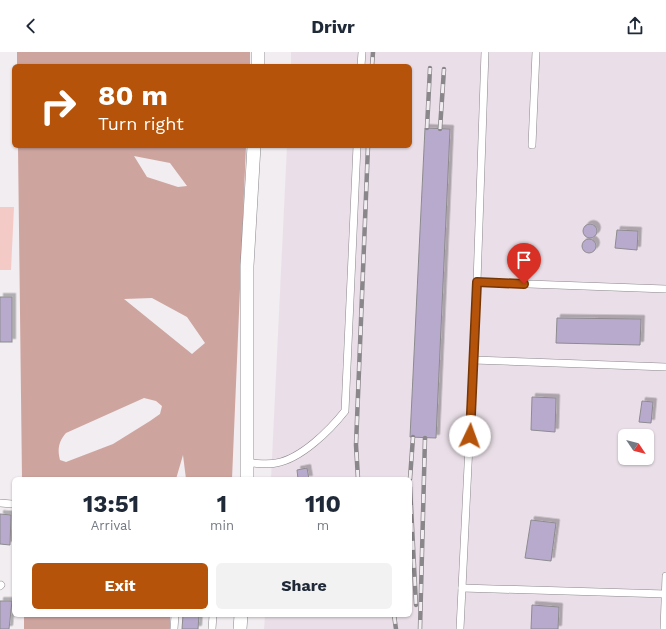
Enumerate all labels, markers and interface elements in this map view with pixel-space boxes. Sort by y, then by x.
icon: back [20,15,42,37]
icon: share [624,15,646,37]
text: Drivr [311,16,355,37]
text: 80 m [98,79,168,112]
icon: right [32,80,84,132]
text: Turn right [98,113,184,134]
pin [507,243,541,284]
icon: arrive [513,249,535,271]
position arrow [449,415,491,457]
north arrow [618,429,654,465]
map controls [618,429,654,465]
text: 13:51 [83,490,139,518]
text: 1 [217,490,227,518]
text: 110 [305,490,341,518]
text: Arrival [91,518,131,533]
text: min [210,518,234,533]
text: m [317,518,329,533]
button: Exit [32,563,208,609]
button: Share [216,563,392,609]

